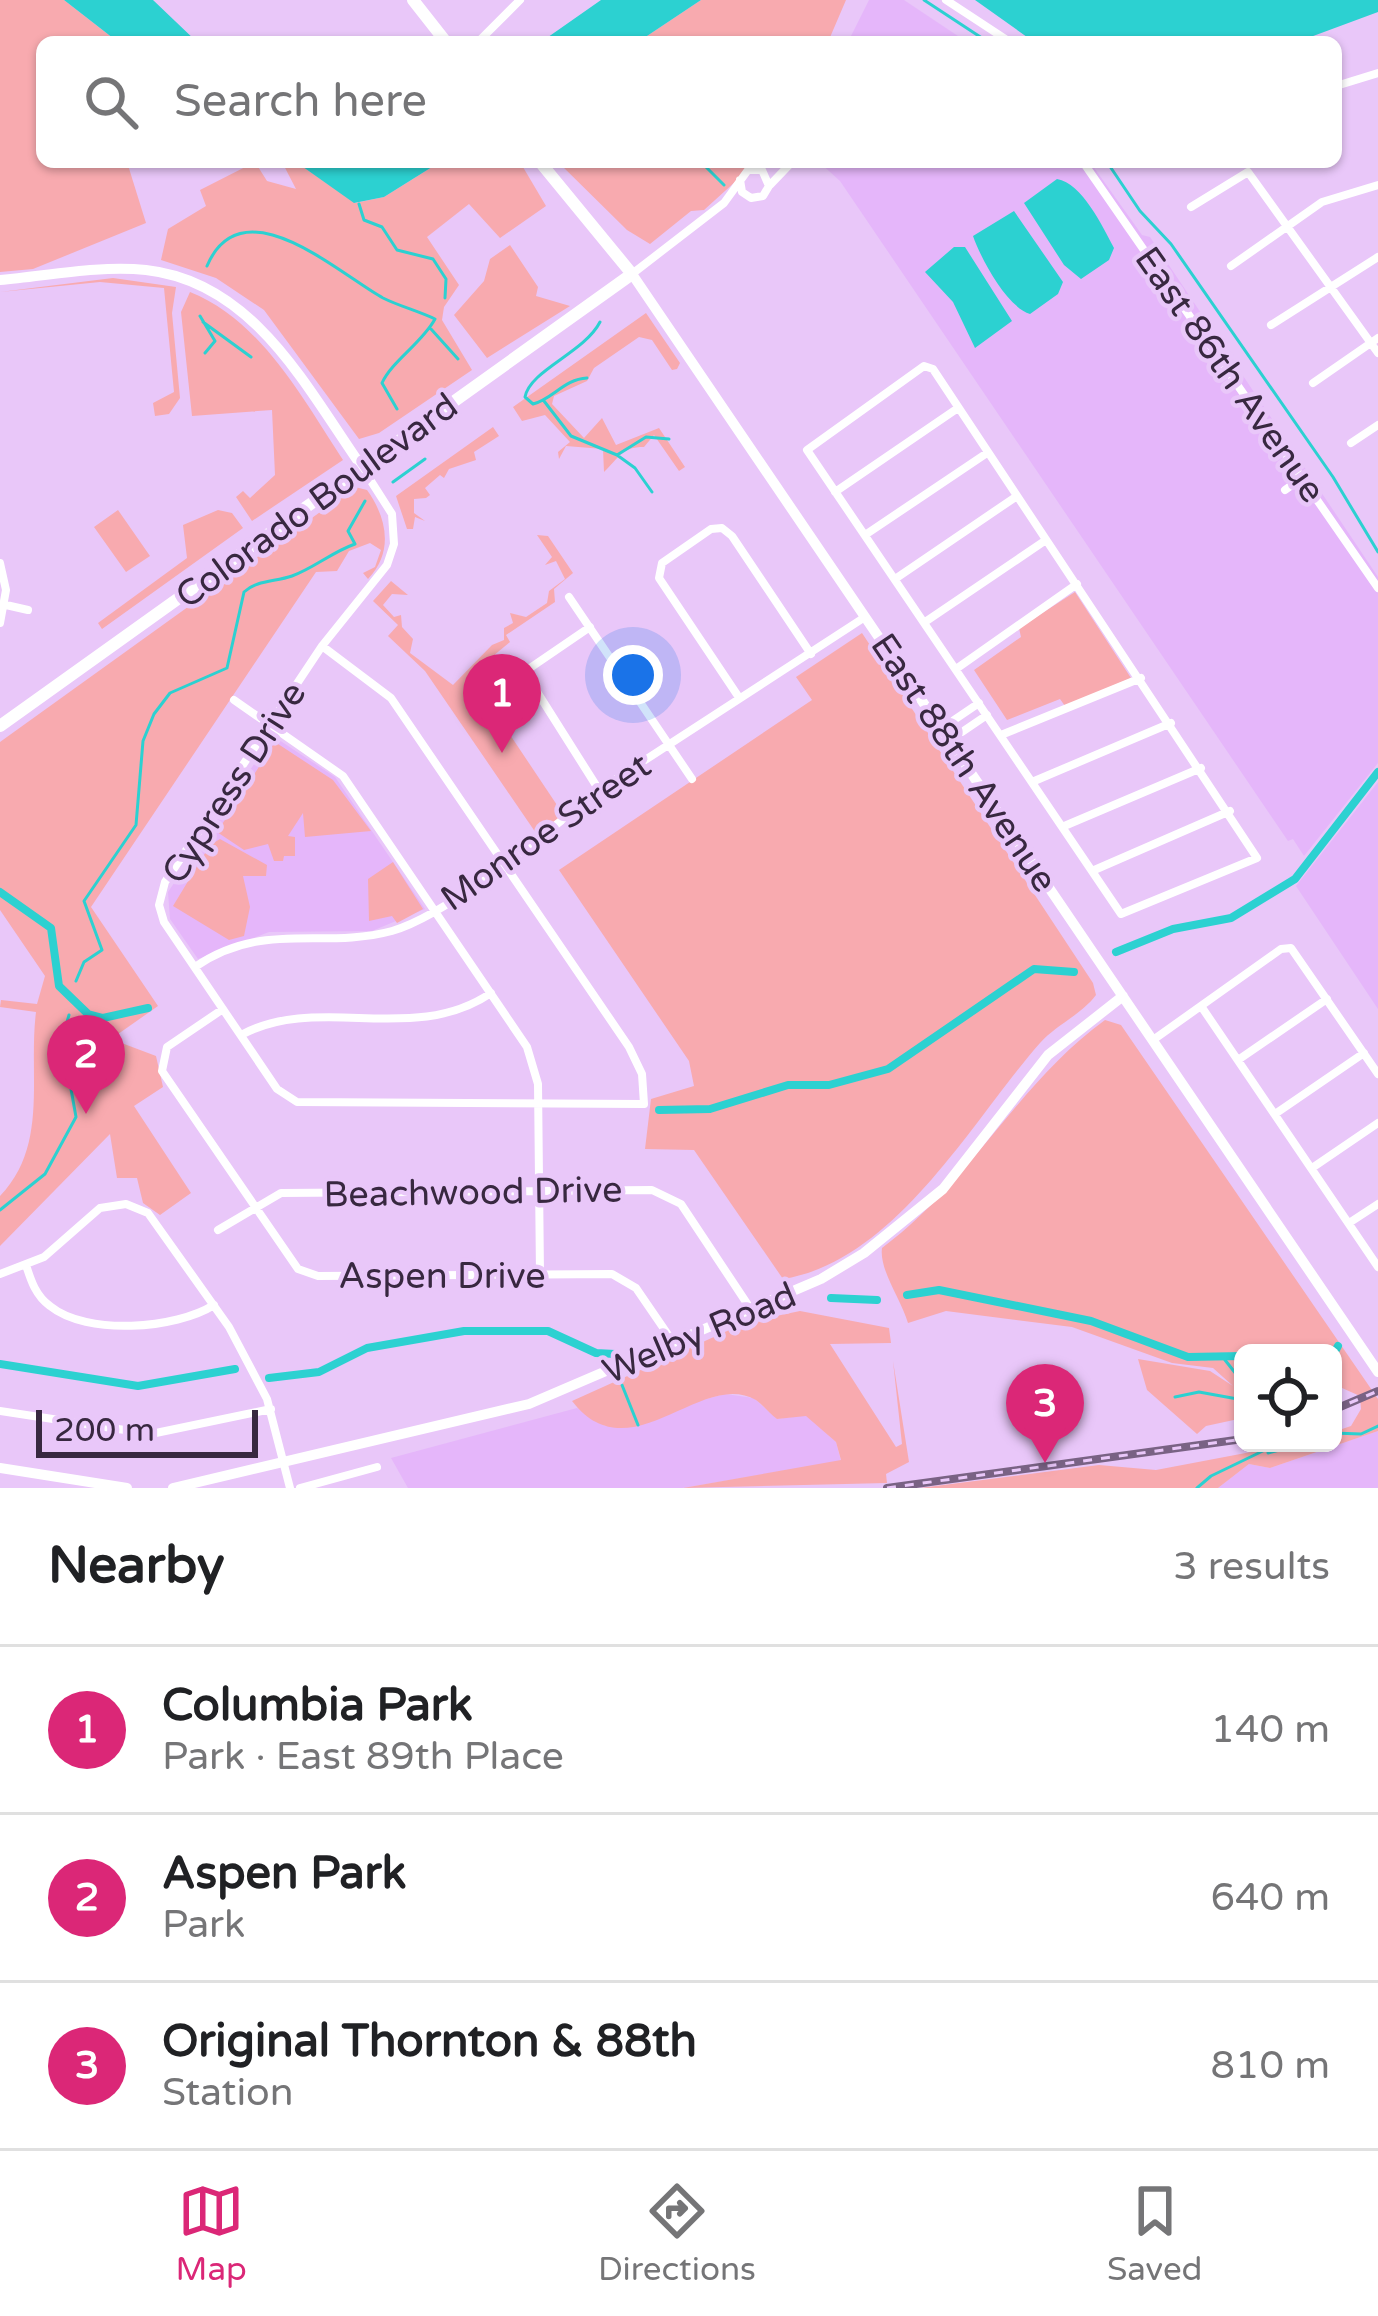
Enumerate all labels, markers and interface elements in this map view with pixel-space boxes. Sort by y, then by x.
search box [36,36,1342,168]
icon: search [78,69,144,135]
text: Search here [174,75,427,129]
street label: East 86th Avenue [1125,239,1334,511]
street label: Colorado Boulevard [168,384,466,618]
street label: East 88th Avenue [861,626,1066,900]
your location [603,645,663,705]
pin: 1 [463,654,541,753]
street label: Cypress Drive [153,674,315,892]
street label: Monroe Street [433,744,659,920]
pin: 2 [47,1015,125,1114]
street label: Beachwood Drive [323,1168,623,1217]
street label: Aspen Drive [338,1255,546,1298]
street label: Welby Road [596,1273,803,1393]
map controls [1234,1344,1342,1452]
button: locate [1234,1344,1342,1452]
pin: 3 [1006,1364,1084,1463]
scale bar [36,1404,258,1457]
text: 200 m [54,1411,155,1450]
text: Nearby [48,1535,225,1597]
text: 3 results [1173,1543,1330,1590]
text: Columbia Park [162,1679,473,1733]
text: 1 [75,1706,99,1753]
text: 140 m [1211,1706,1330,1753]
text: Park · East 89th Place [162,1733,564,1780]
text: Aspen Park [162,1847,406,1901]
text: 2 [75,1874,99,1921]
text: 640 m [1211,1874,1330,1921]
text: Park [162,1901,245,1948]
text: Original Thornton & 88th [162,2015,697,2069]
text: 3 [75,2042,99,2089]
text: 810 m [1211,2042,1330,2089]
text: Station [162,2069,294,2116]
tab: Map [176,2178,247,2289]
tab: Directions [598,2178,756,2289]
tab: Saved [1107,2178,1202,2289]

